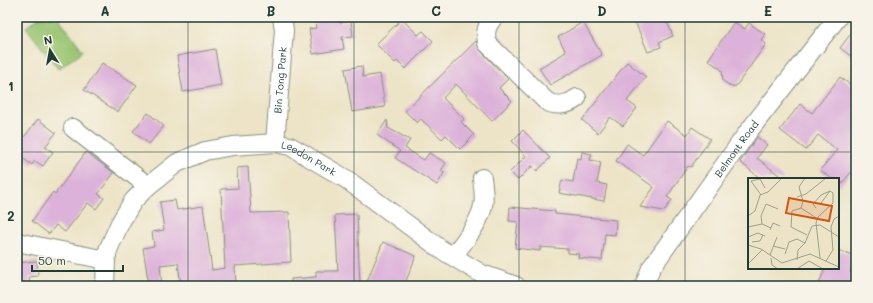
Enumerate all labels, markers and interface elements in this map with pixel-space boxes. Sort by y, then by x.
text: A [100,2,110,19]
text: B [267,2,276,19]
text: C [431,2,441,19]
text: D [597,2,607,19]
text: E [764,2,772,19]
north arrow [30,30,70,70]
text: N [42,32,54,48]
street label: Bin Tong Park [270,46,290,114]
text: 1 [8,77,14,94]
street label: Belmont Road [711,117,762,180]
street label: Leedon Park [280,137,339,179]
inset map [748,178,839,269]
text: 2 [7,207,15,224]
scale bar [32,247,123,273]
text: 50 m [38,252,66,268]

